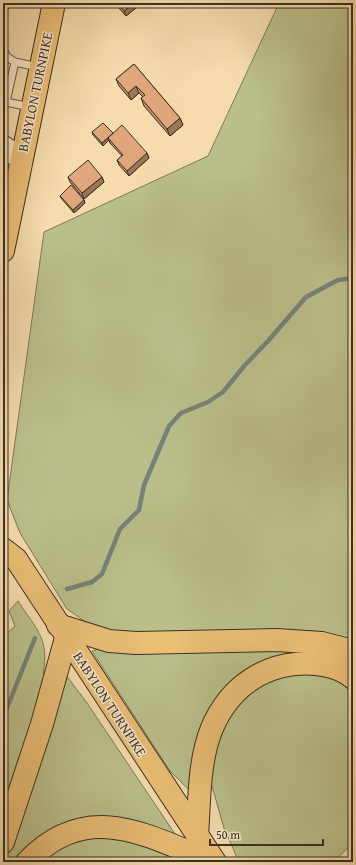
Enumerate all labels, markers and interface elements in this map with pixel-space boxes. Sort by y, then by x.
street label: BABYLON TURNPIKE [13,30,57,154]
street label: BABYLON TURNPIKE [68,647,152,761]
scale bar [210,821,323,847]
text: 50 m [216,826,240,843]

